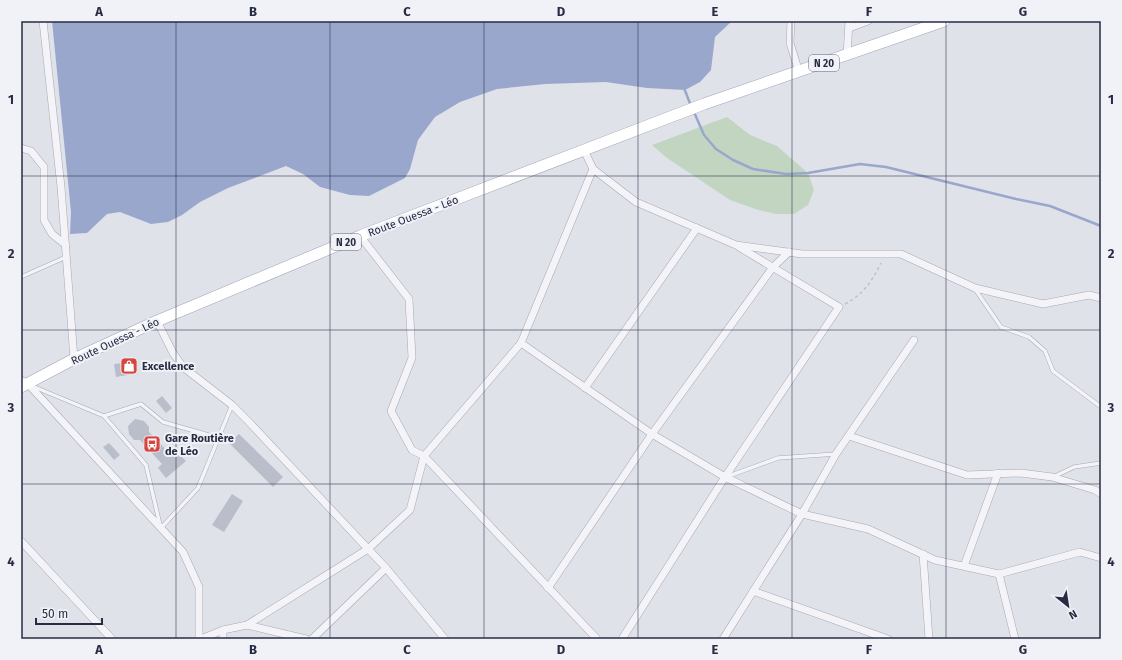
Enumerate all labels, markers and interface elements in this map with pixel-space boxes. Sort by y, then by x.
text: A [94,4,103,19]
text: B [249,4,257,19]
text: C [403,4,411,19]
text: D [557,4,566,19]
text: E [712,4,719,19]
text: F [866,4,873,19]
text: G [1019,4,1027,19]
road number: N 20 [809,55,839,71]
text: 1 [8,92,14,107]
text: 1 [1108,92,1114,107]
street label: Route Ouessa - Léo [366,193,460,240]
road number: N 20 [331,234,361,250]
text: 2 [8,246,15,261]
text: 2 [1108,246,1115,261]
street label: Route Ouessa - Léo [69,315,161,368]
shop icon: Excellence [119,356,139,376]
place label: Excellence [142,360,194,373]
text: 3 [7,400,15,415]
text: 3 [1107,400,1115,415]
place label: Gare Routière de Léo [165,432,234,458]
bus stop icon: Gare Routière de Léo [142,434,162,454]
text: 4 [7,554,15,569]
text: 4 [1107,554,1115,569]
north arrow [1048,586,1088,626]
scale bar [36,600,102,626]
text: 50 m [42,607,68,621]
text: N [1066,607,1079,622]
text: A [94,642,103,657]
text: B [249,642,257,657]
text: C [403,642,411,657]
text: D [557,642,566,657]
text: E [712,642,719,657]
text: F [866,642,873,657]
text: G [1019,642,1027,657]

